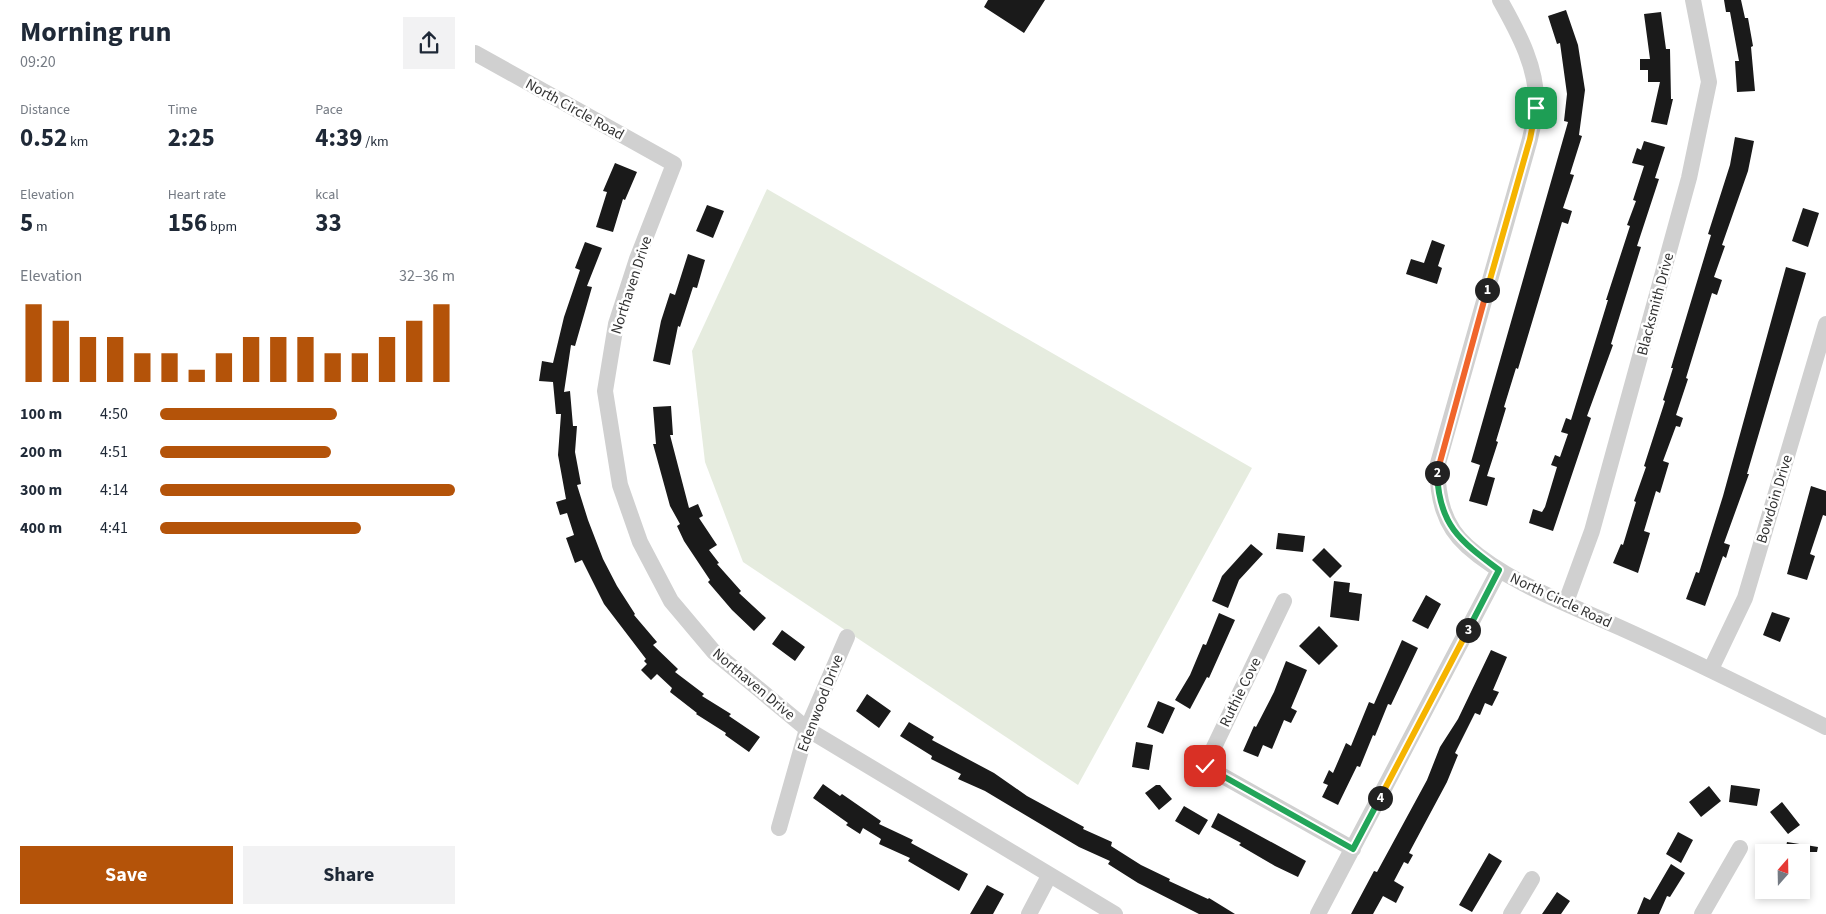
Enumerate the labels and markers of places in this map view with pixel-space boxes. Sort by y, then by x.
pin [1515,87,1557,129]
pin: 1 [1475,278,1499,302]
pin: 2 [1425,460,1449,486]
pin: 3 [1455,618,1481,642]
pin [1184,745,1226,787]
pin: 4 [1367,786,1393,810]

